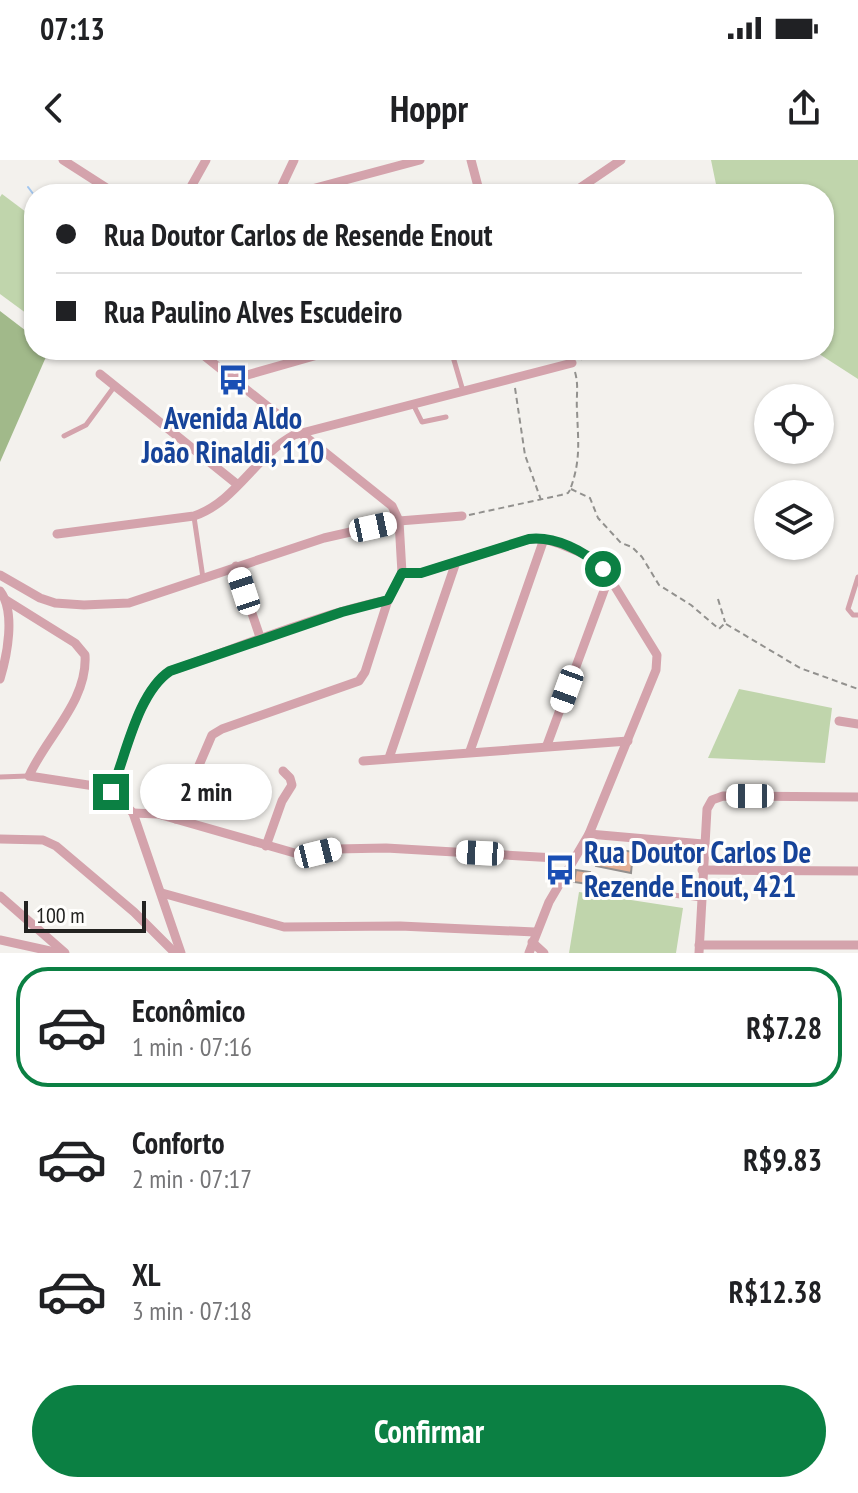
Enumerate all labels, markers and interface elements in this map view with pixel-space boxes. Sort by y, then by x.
text: 07:13 [40,9,105,48]
text: Hoppr [390,85,468,132]
icon: back [32,86,76,130]
icon: share [782,86,826,130]
text: Rua Doutor Carlos de Resende Enout [104,215,492,254]
text: Rua Paulino Alves Escudeiro [104,292,402,331]
bus stop icon: Avenida Aldo João Rinaldi, 110 [216,363,250,397]
map controls [754,384,834,560]
button: locate [754,384,834,464]
place label: Avenida Aldo João Rinaldi, 110 [141,398,324,471]
button: layers [754,480,834,560]
car [347,510,399,544]
route start [585,551,621,587]
car [225,564,263,618]
car [548,662,586,716]
callout: 2 min [139,764,271,820]
route end [93,774,129,810]
text: 2 min [180,775,232,808]
car [726,784,774,808]
place label: Rua Doutor Carlos De Rezende Enout, 421 [584,832,811,905]
car [292,836,344,870]
car [455,840,505,866]
bus stop icon: Rua Doutor Carlos De Rezende Enout, 421 [543,853,577,887]
scale bar [24,897,146,933]
text: 100 m [36,901,85,929]
icon: car [36,991,108,1063]
text: Econômico [132,991,245,1030]
text: R$7.28 [746,1008,822,1047]
text: 1 min · 07:16 [132,1030,252,1063]
icon: car [36,1123,108,1195]
text: Conforto [132,1123,225,1162]
text: R$9.83 [743,1140,822,1179]
text: 2 min · 07:17 [132,1162,252,1195]
icon: car [36,1255,108,1327]
text: XL [132,1255,161,1294]
text: R$12.38 [729,1272,822,1311]
text: 3 min · 07:18 [132,1294,252,1327]
button: Confirmar [32,1385,826,1477]

